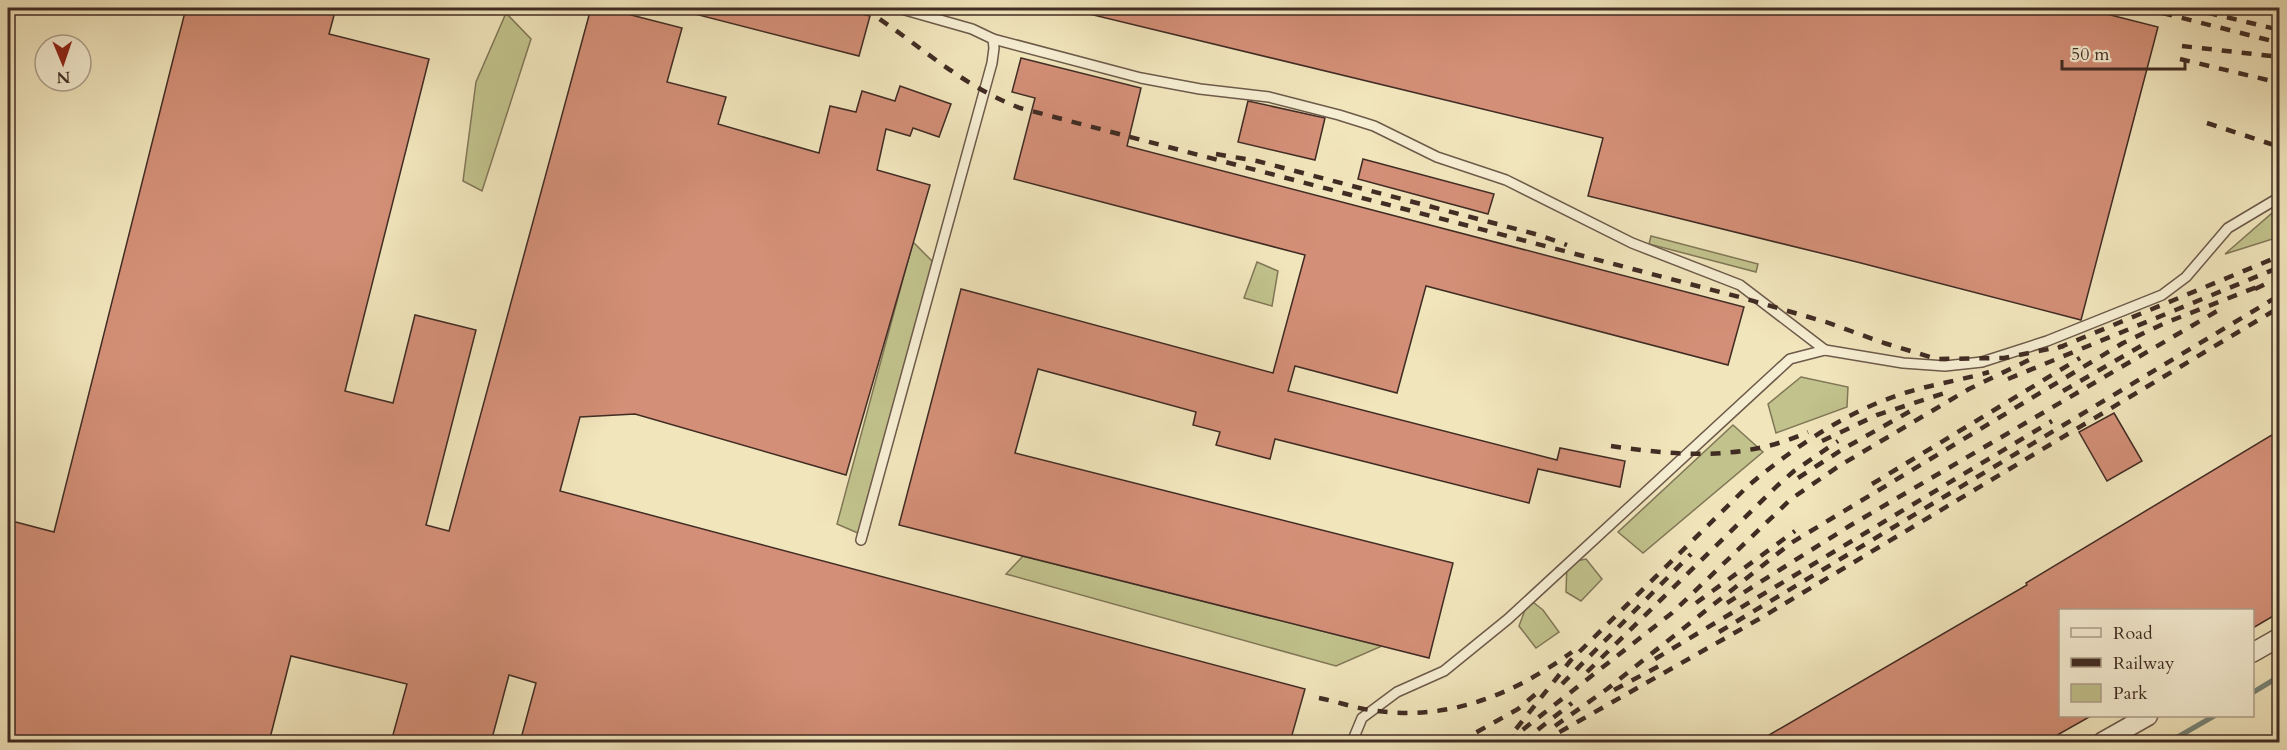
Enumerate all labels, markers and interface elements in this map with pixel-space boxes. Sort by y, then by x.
north arrow [33,33,93,93]
scale bar [2062,33,2185,71]
text: 50 m [2071,42,2110,67]
text: N [56,66,71,88]
legend [2059,609,2254,717]
text: Road [2113,621,2153,646]
text: Railway [2113,651,2175,676]
text: Park [2113,681,2148,706]

